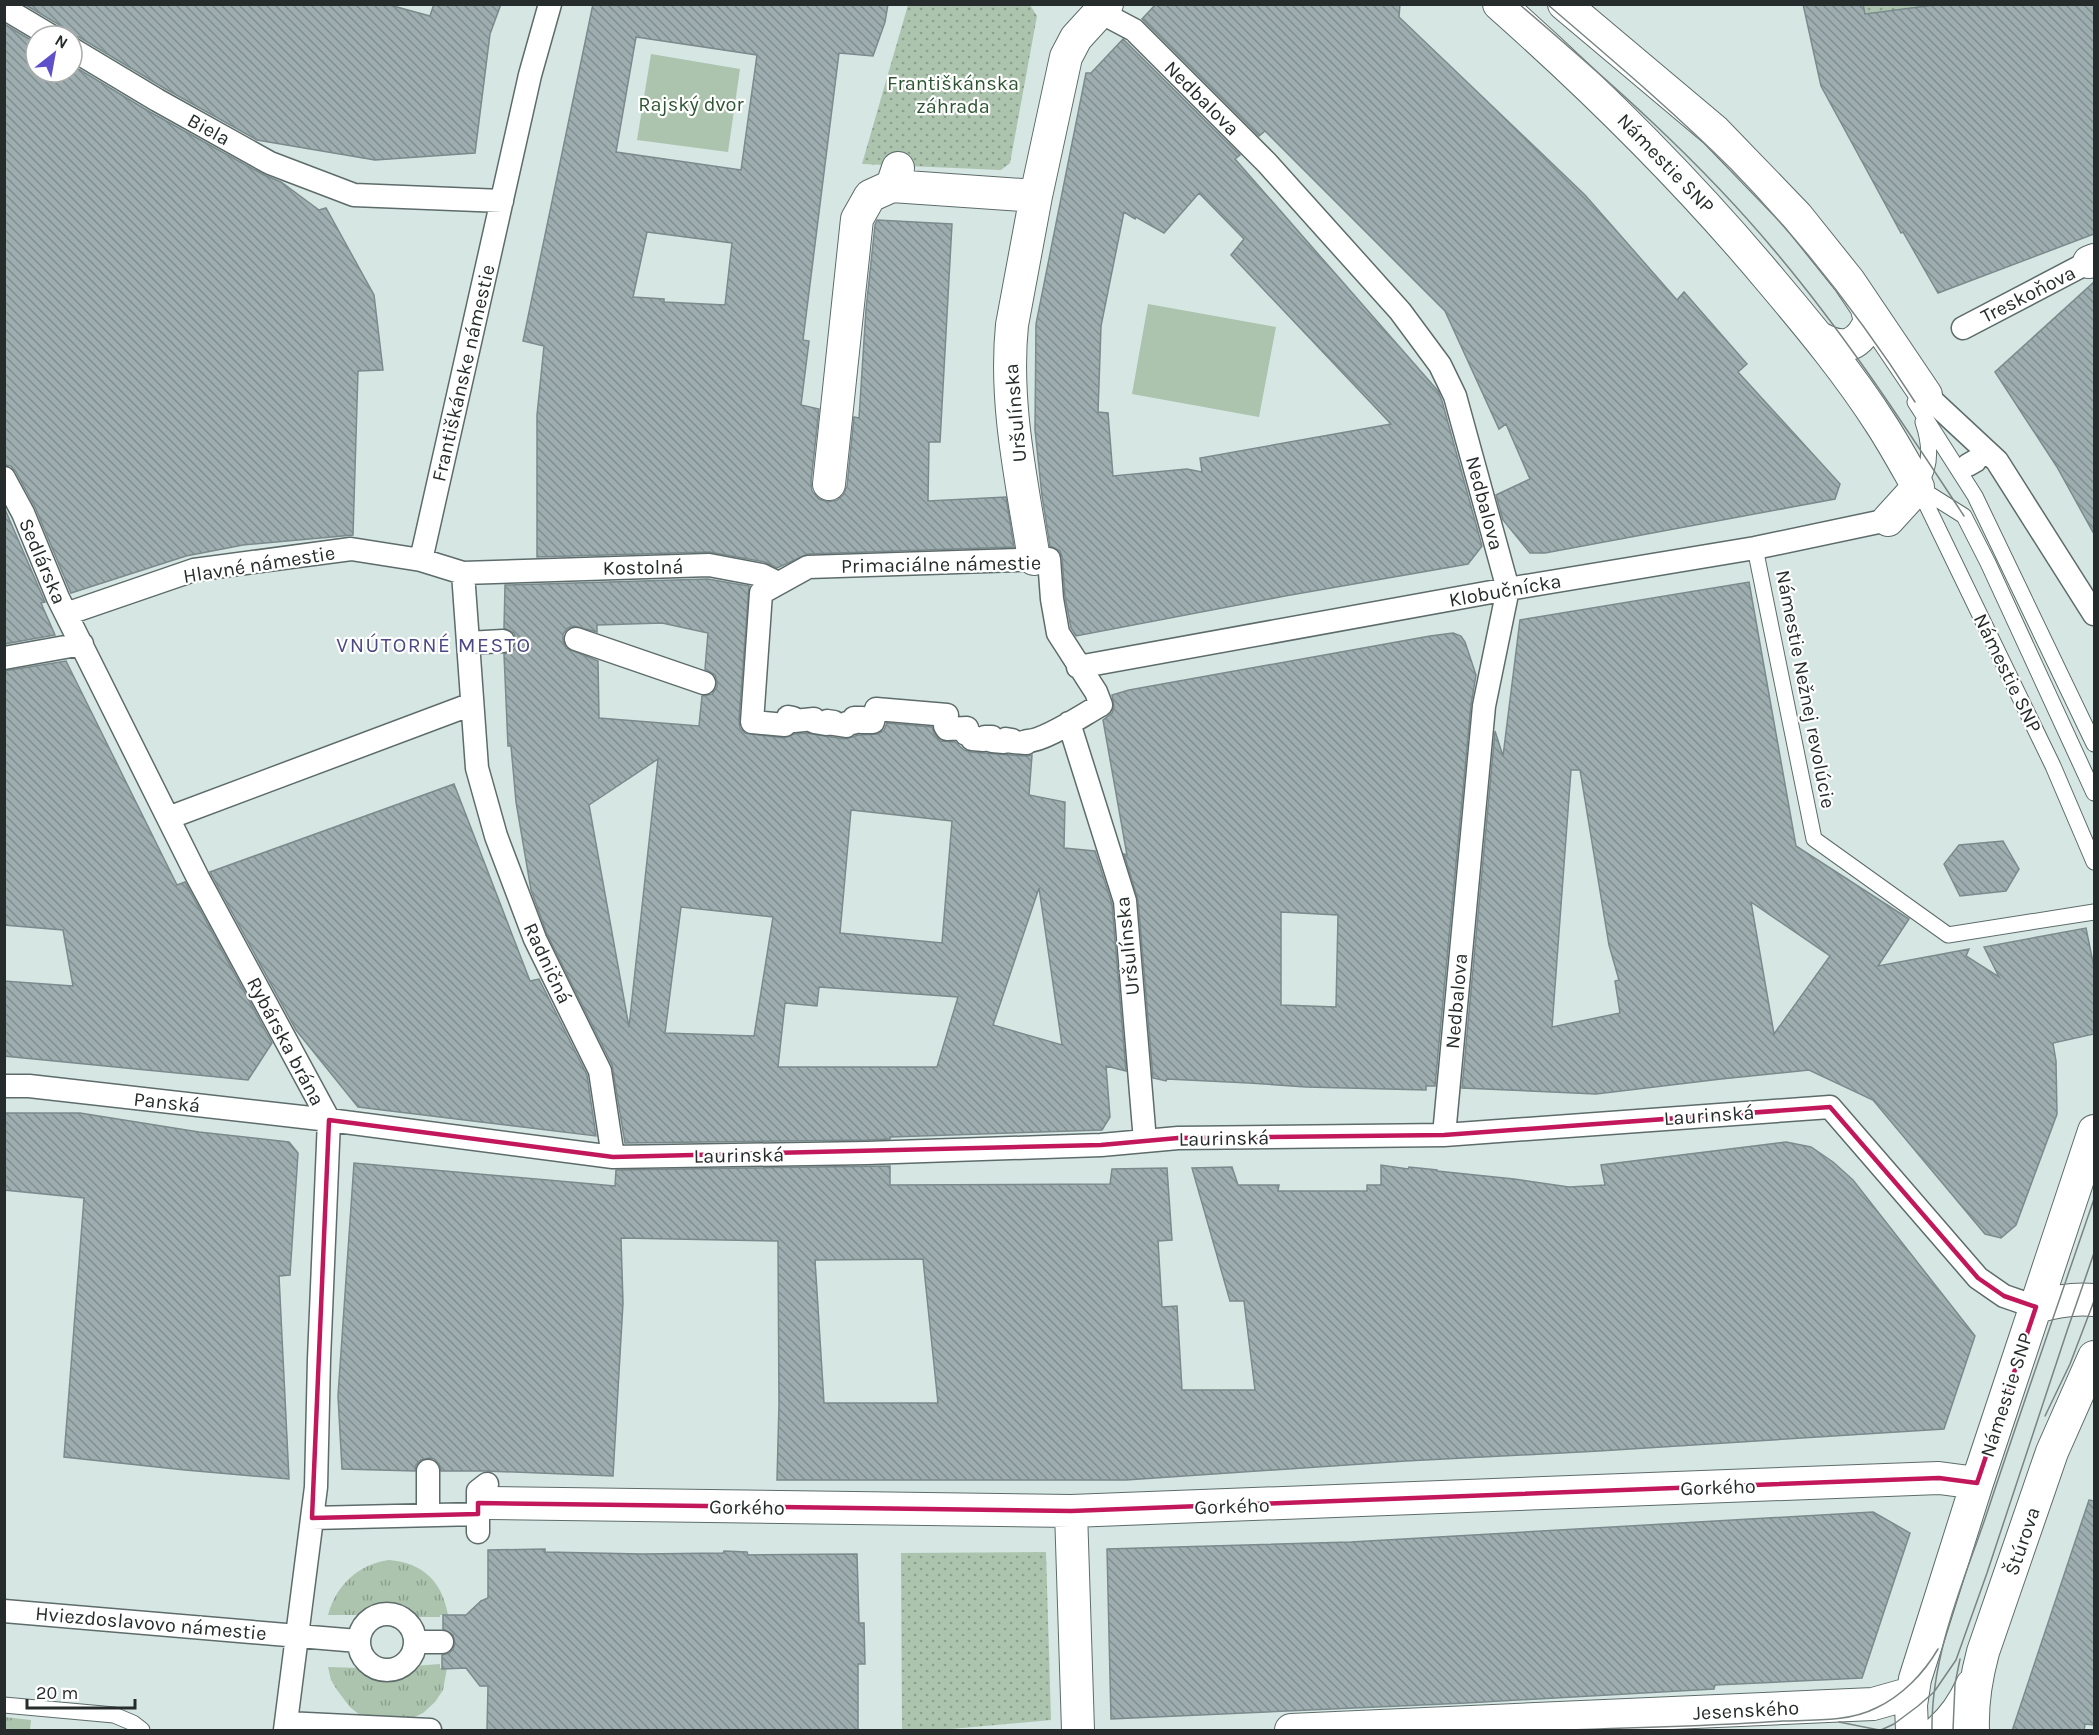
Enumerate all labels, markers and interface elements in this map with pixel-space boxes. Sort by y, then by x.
north arrow [24,24,84,84]
text: N [52,30,71,53]
street label: Nedbalova [1159,56,1244,141]
park label: Františkánska záhrada [887,72,1019,118]
park label: Rajský dvor [638,93,744,116]
street label: Biela [183,108,234,150]
street label: Námestie SNP [1612,109,1719,218]
street label: Treskoňova [1977,261,2079,328]
street label: Františkánske námestie [427,262,500,484]
street label: Uršulínska [1000,362,1031,463]
street label: Nedbalova [1461,454,1508,553]
street label: Sedlárska [14,515,71,607]
street label: Hlavné námestie [181,541,337,588]
street label: Primaciálne námestie [841,551,1041,578]
street label: Kostolná [602,555,684,580]
street label: Námestie Nežnej revolúcie [1771,568,1840,810]
street label: Klobučnícka [1447,569,1563,612]
street label: Námestie SNP [1969,610,2046,736]
district label: VNÚTORNÉ MESTO [336,633,532,657]
street label: Uršulínska [1111,895,1144,997]
street label: Radničná [519,919,576,1007]
street label: Nedbalova [1441,952,1472,1050]
street label: Rybárska brána [242,973,329,1109]
street label: Panská [132,1088,201,1117]
street label: Laurinská [1663,1101,1755,1130]
street label: Laurinská [1179,1126,1269,1151]
street label: Laurinská [694,1143,784,1168]
street label: Námestie SNP [1976,1330,2037,1460]
street label: Gorkého [1680,1475,1756,1500]
street label: Gorkého [1194,1494,1270,1519]
street label: Gorkého [709,1495,785,1520]
street label: Štúrova [1999,1504,2045,1578]
street label: Hviezdoslavovo námestie [34,1602,268,1645]
scale bar [27,1672,135,1710]
text: 20 m [36,1682,78,1704]
street label: Jesenského [1692,1696,1800,1725]

